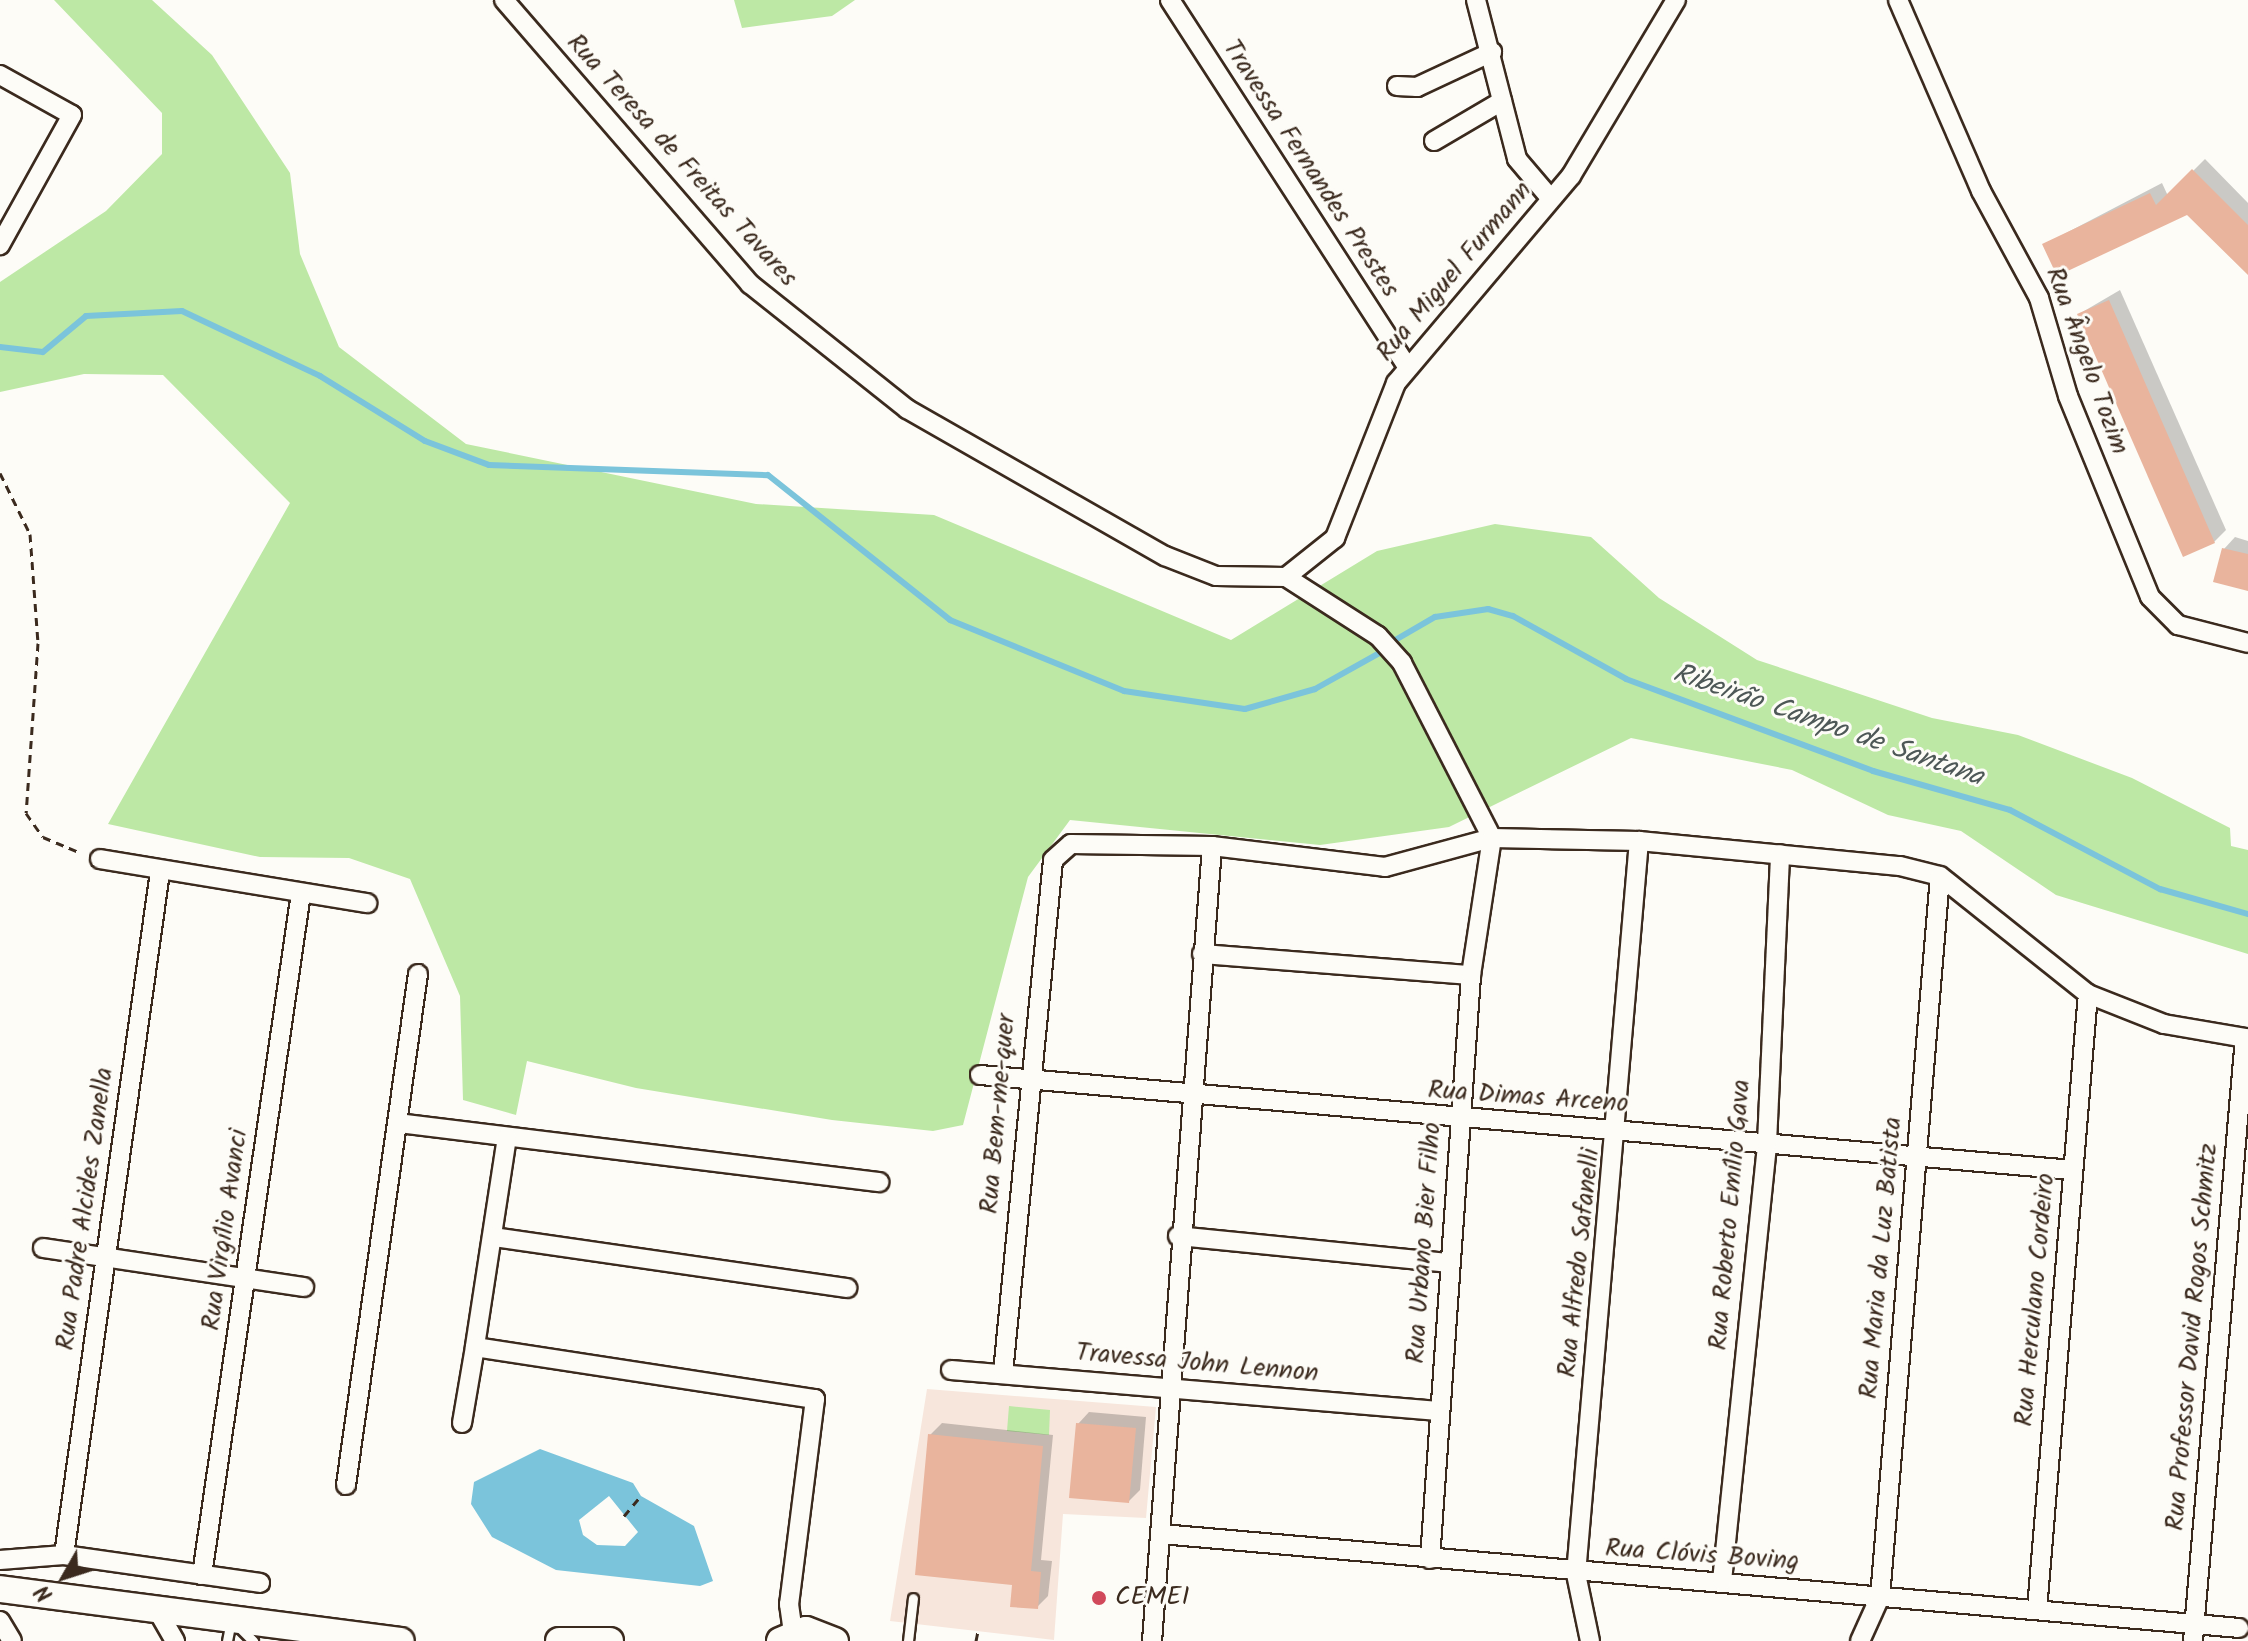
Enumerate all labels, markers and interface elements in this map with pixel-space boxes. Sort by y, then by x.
street label: Rua Teresa de Freitas Tavares [559,28,803,294]
street label: Travessa Fernandes Prestes [1215,35,1405,303]
street label: Rua Miguel Furmann [1371,176,1539,368]
street label: Rua Ângelo Tozim [2038,263,2134,459]
water label: Ribeirão Campo de Santana [1669,657,1987,795]
street label: Rua Bem-me-quer [975,1013,1023,1215]
street label: Rua Padre Alcides Zanella [51,1066,121,1352]
street label: Rua Dimas Arceno [1427,1075,1629,1121]
street label: Rua Roberto Emílio Gava [1704,1078,1758,1352]
street label: Rua Maria da Luz Batista [1854,1116,1910,1400]
street label: Rua Urbano Bier Filho [1401,1121,1449,1365]
street label: Rua Virgílio Avanci [196,1127,256,1333]
street label: Rua Professor David Rogos Schmitz [2161,1142,2225,1532]
street label: Rua Alfredo Safanelli [1552,1147,1608,1379]
street label: Rua Herculano Cordeiro [2009,1172,2063,1428]
street label: Travessa John Lennon [1074,1338,1320,1390]
street label: Rua Clóvis Boving [1604,1534,1800,1578]
north arrow [24,1537,104,1617]
text: N [27,1576,63,1609]
place label: CEMEI [1115,1582,1190,1614]
marker: CEMEI [1090,1589,1108,1607]

